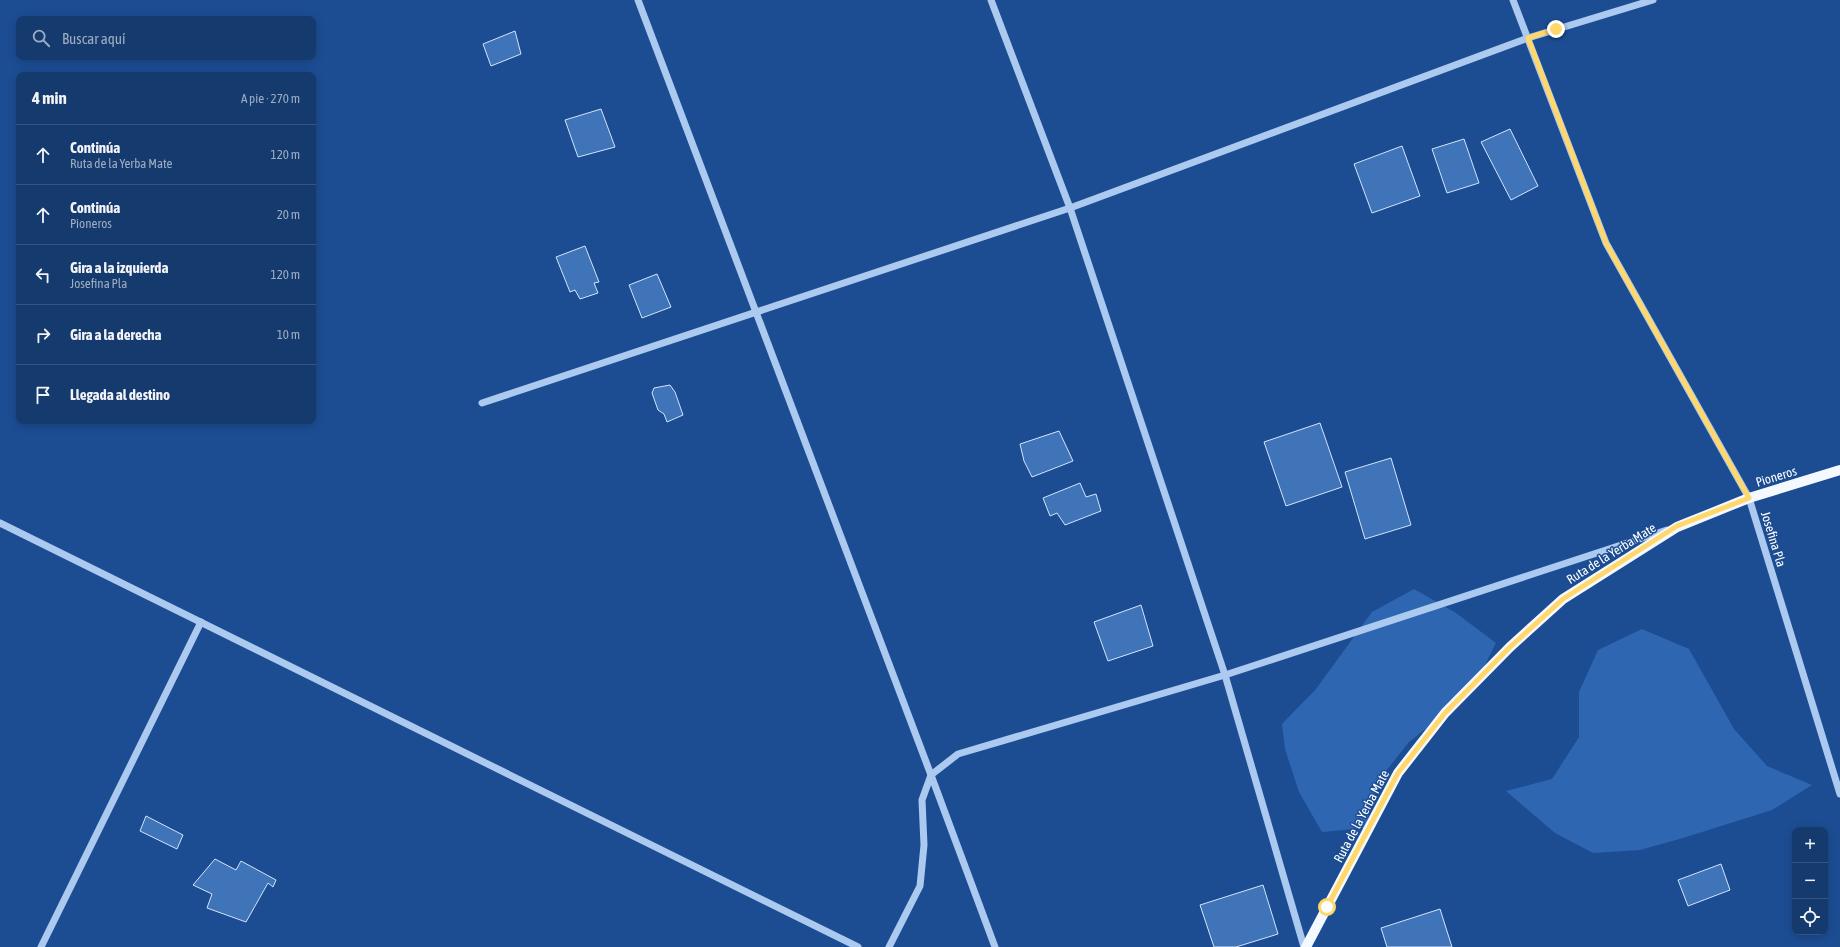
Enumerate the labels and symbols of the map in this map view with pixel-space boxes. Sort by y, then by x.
route end [1547,20,1565,38]
street label: Pioneros [1754,463,1799,490]
street label: Josefina Pla [1758,510,1789,569]
street label: Ruta de la Yerba Mate [1564,520,1659,587]
street label: Ruta de la Yerba Mate [1331,767,1392,865]
route start [1318,898,1336,916]

